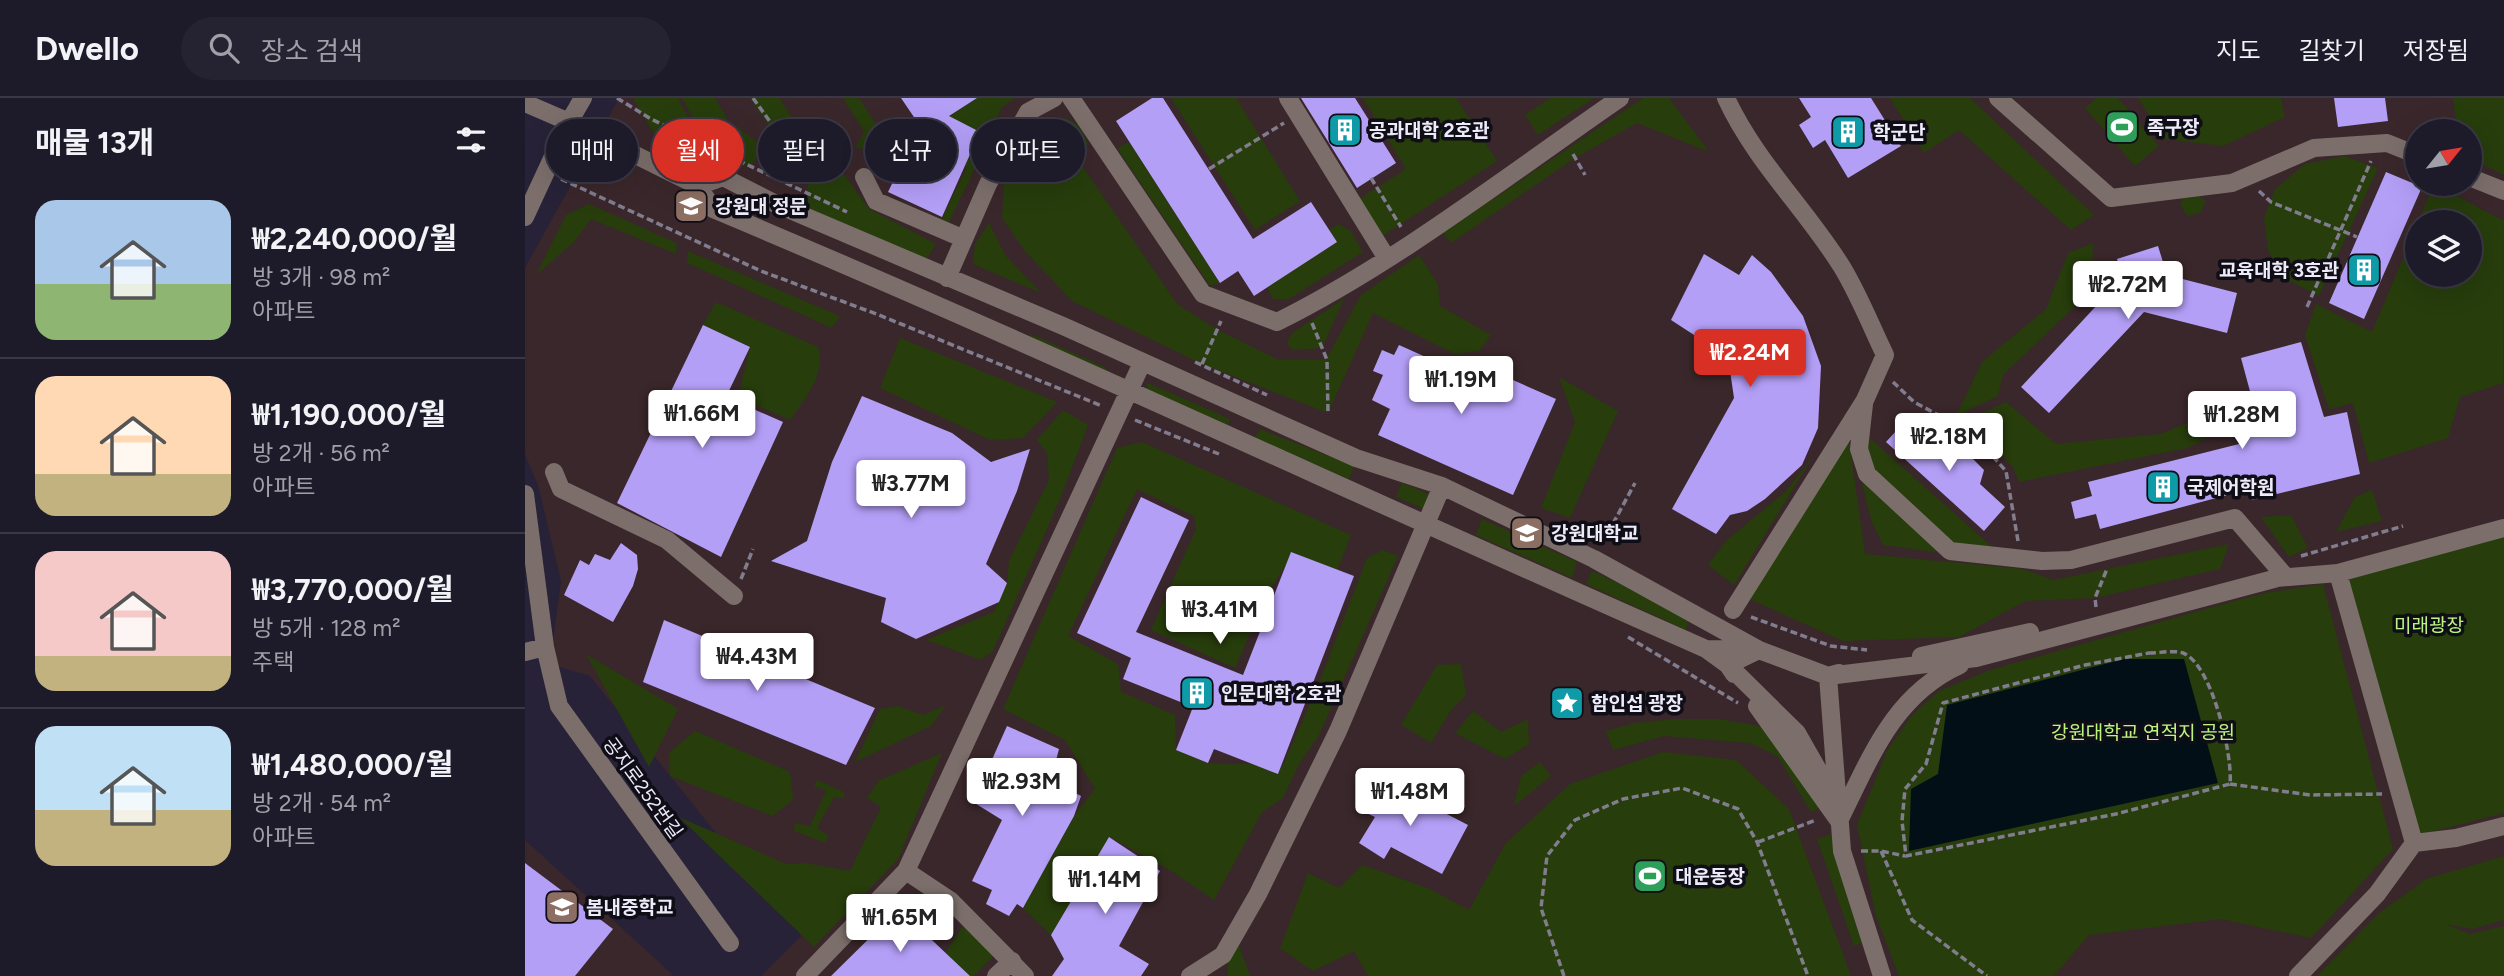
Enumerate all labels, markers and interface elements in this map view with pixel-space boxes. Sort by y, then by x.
search box [181,17,671,80]
text: Dwello [35,29,139,68]
icon: search [205,29,243,67]
text: 장소 검색 [261,35,363,67]
text: 지도 [2216,36,2261,65]
text: 길찾기 [2299,36,2365,65]
text: 저장됨 [2403,36,2469,65]
sports icon: 족구장 [2103,108,2141,146]
building icon: 공과대학 2호관 [1326,111,1364,149]
building icon: 학군단 [1829,113,1867,151]
place label: 족구장 [2147,116,2199,139]
chip: 매매 [546,119,638,182]
chip: 월세 [652,119,744,182]
chip: 필터 [758,119,851,182]
chip: 신규 [865,119,957,182]
chip: 아파트 [971,119,1085,182]
place label: 공과대학 2호관 [1369,119,1490,142]
north arrow [2405,119,2481,196]
map controls [2405,119,2482,287]
icon: filters [452,121,490,159]
place label: 학군단 [1873,121,1926,144]
text: 매물 13개 [35,124,154,161]
school or university icon: 강원대 정문 [672,187,710,225]
place label: 강원대 정문 [715,195,807,218]
button: layers [2405,210,2482,287]
text: ₩2,240,000/월 [252,220,457,257]
icon: home [91,228,175,312]
building icon: 교육대학 3호관 [2345,251,2383,289]
place label: 교육대학 3호관 [2219,259,2340,282]
pin: ₩2.72M [2071,262,2185,321]
text: 방 3개 · 98 m² [252,263,390,291]
text: ₩2.72M [2089,270,2167,298]
text: 아파트 [252,297,315,325]
pin: ₩2.24M [1693,330,1807,389]
text: ₩2.24M [1710,338,1790,366]
pin: ₩1.19M [1404,356,1518,416]
text: ₩1.19M [1425,365,1497,393]
pin: ₩1.66M [645,390,759,450]
pin: ₩1.28M [2185,392,2299,451]
text: ₩1,190,000/월 [252,396,446,433]
text: ₩1.66M [664,399,740,427]
text: ₩1.28M [2204,400,2280,428]
icon: home [91,404,175,488]
pin: ₩2.18M [1892,414,2006,473]
text: ₩2.18M [1911,422,1987,450]
text: 방 2개 · 56 m² [252,439,390,467]
pin: ₩3.77M [854,460,968,520]
building icon: 국제어학원 [2144,468,2182,506]
text: ₩3.77M [872,469,950,497]
text: 아파트 [252,473,315,501]
place label: 국제어학원 [2187,476,2274,499]
school or university icon: 강원대학교 [1508,514,1546,552]
place label: 강원대학교 [1551,522,1638,545]
text: ₩3,770,000/월 [252,571,453,608]
icon: home [91,579,175,663]
pin: ₩3.41M [1163,587,1277,646]
text: ₩3.41M [1182,595,1258,623]
text: 방 5개 · 128 m² [252,614,400,642]
park label: 미래광장 [2394,614,2464,637]
pin: ₩4.43M [700,634,814,693]
text: ₩4.43M [717,642,797,670]
text: 주택 [252,648,294,676]
building icon: 인문대학 2호관 [1178,674,1216,712]
place label: 인문대학 2호관 [1221,682,1342,705]
place icon: 함인섭 광장 [1548,684,1586,722]
place label: 함인섭 광장 [1591,692,1683,715]
park label: 강원대학교 연적지 공원 [2051,721,2235,744]
street label: 공지로252번길 [599,733,687,843]
text: ₩1,480,000/월 [252,746,453,783]
icon: home [91,754,175,838]
pin: ₩2.93M [965,758,1079,818]
text: ₩2.93M [983,767,1061,795]
pin: ₩1.48M [1353,768,1467,828]
text: ₩1.48M [1371,777,1449,805]
text: 방 2개 · 54 m² [252,789,391,817]
text: 아파트 [252,823,315,851]
pin: ₩1.14M [1048,856,1162,916]
sports icon: 대운동장 [1631,857,1669,895]
text: ₩1.14M [1069,865,1141,893]
place label: 대운동장 [1675,865,1745,888]
school or university icon: 봄내중학교 [543,888,581,926]
pin: ₩1.65M [843,894,957,954]
place label: 봄내중학교 [586,896,673,919]
text: ₩1.65M [862,903,938,931]

